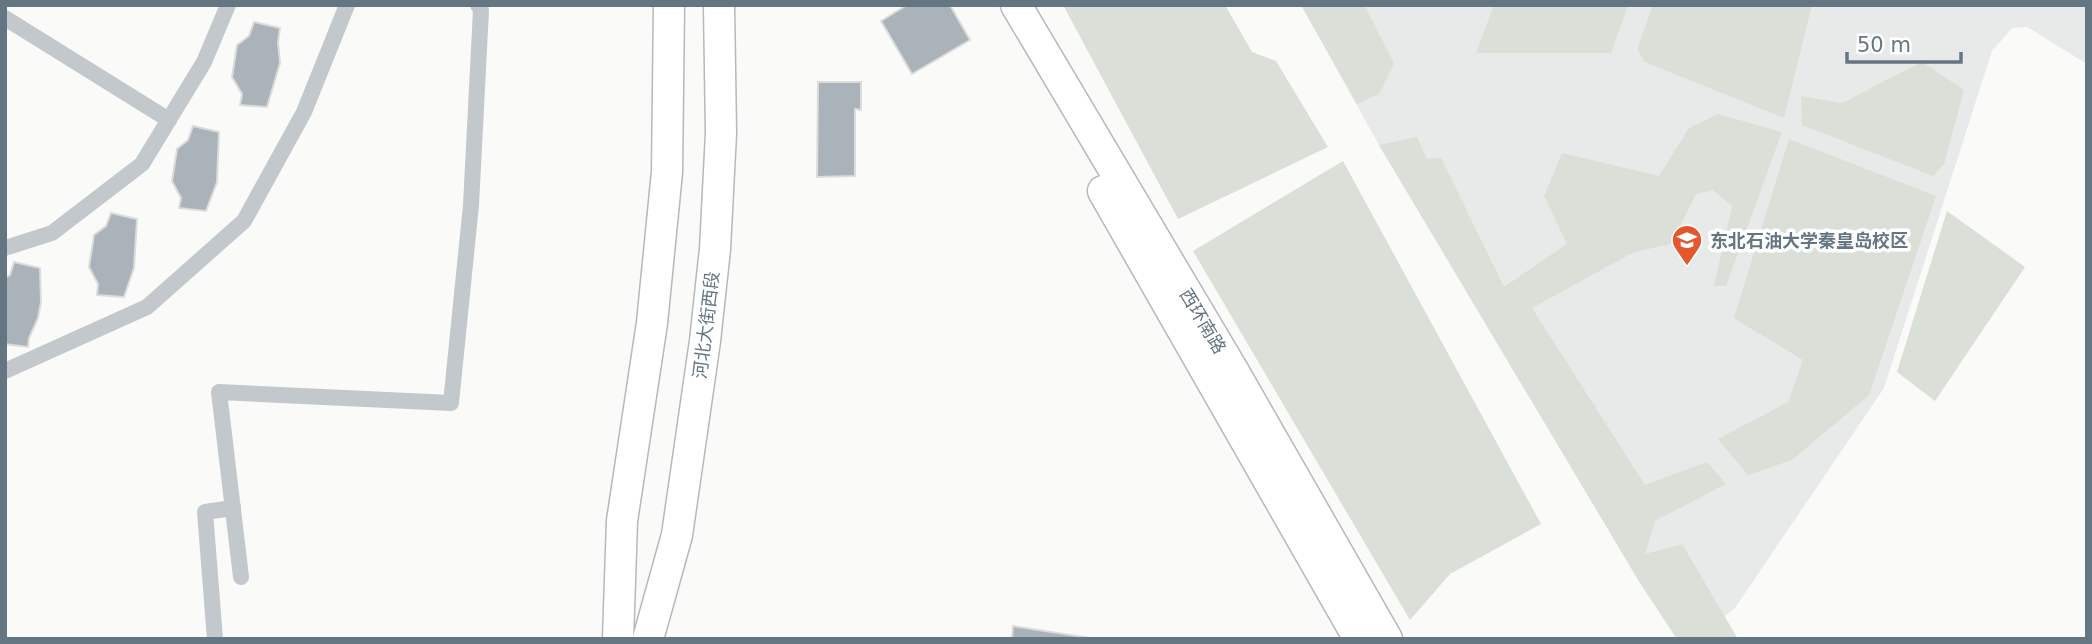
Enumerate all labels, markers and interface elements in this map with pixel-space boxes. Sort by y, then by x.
scale bar [1847,21,1961,65]
text: 50 m [1857,33,1911,57]
school or university icon: 东北石油大学秦皇岛校区 [1670,223,1704,267]
place label: 东北石油大学秦皇岛校区 [1710,230,1908,251]
street label: 河北大街西段 [689,270,723,380]
street label: 西环南路 [1175,285,1231,357]

